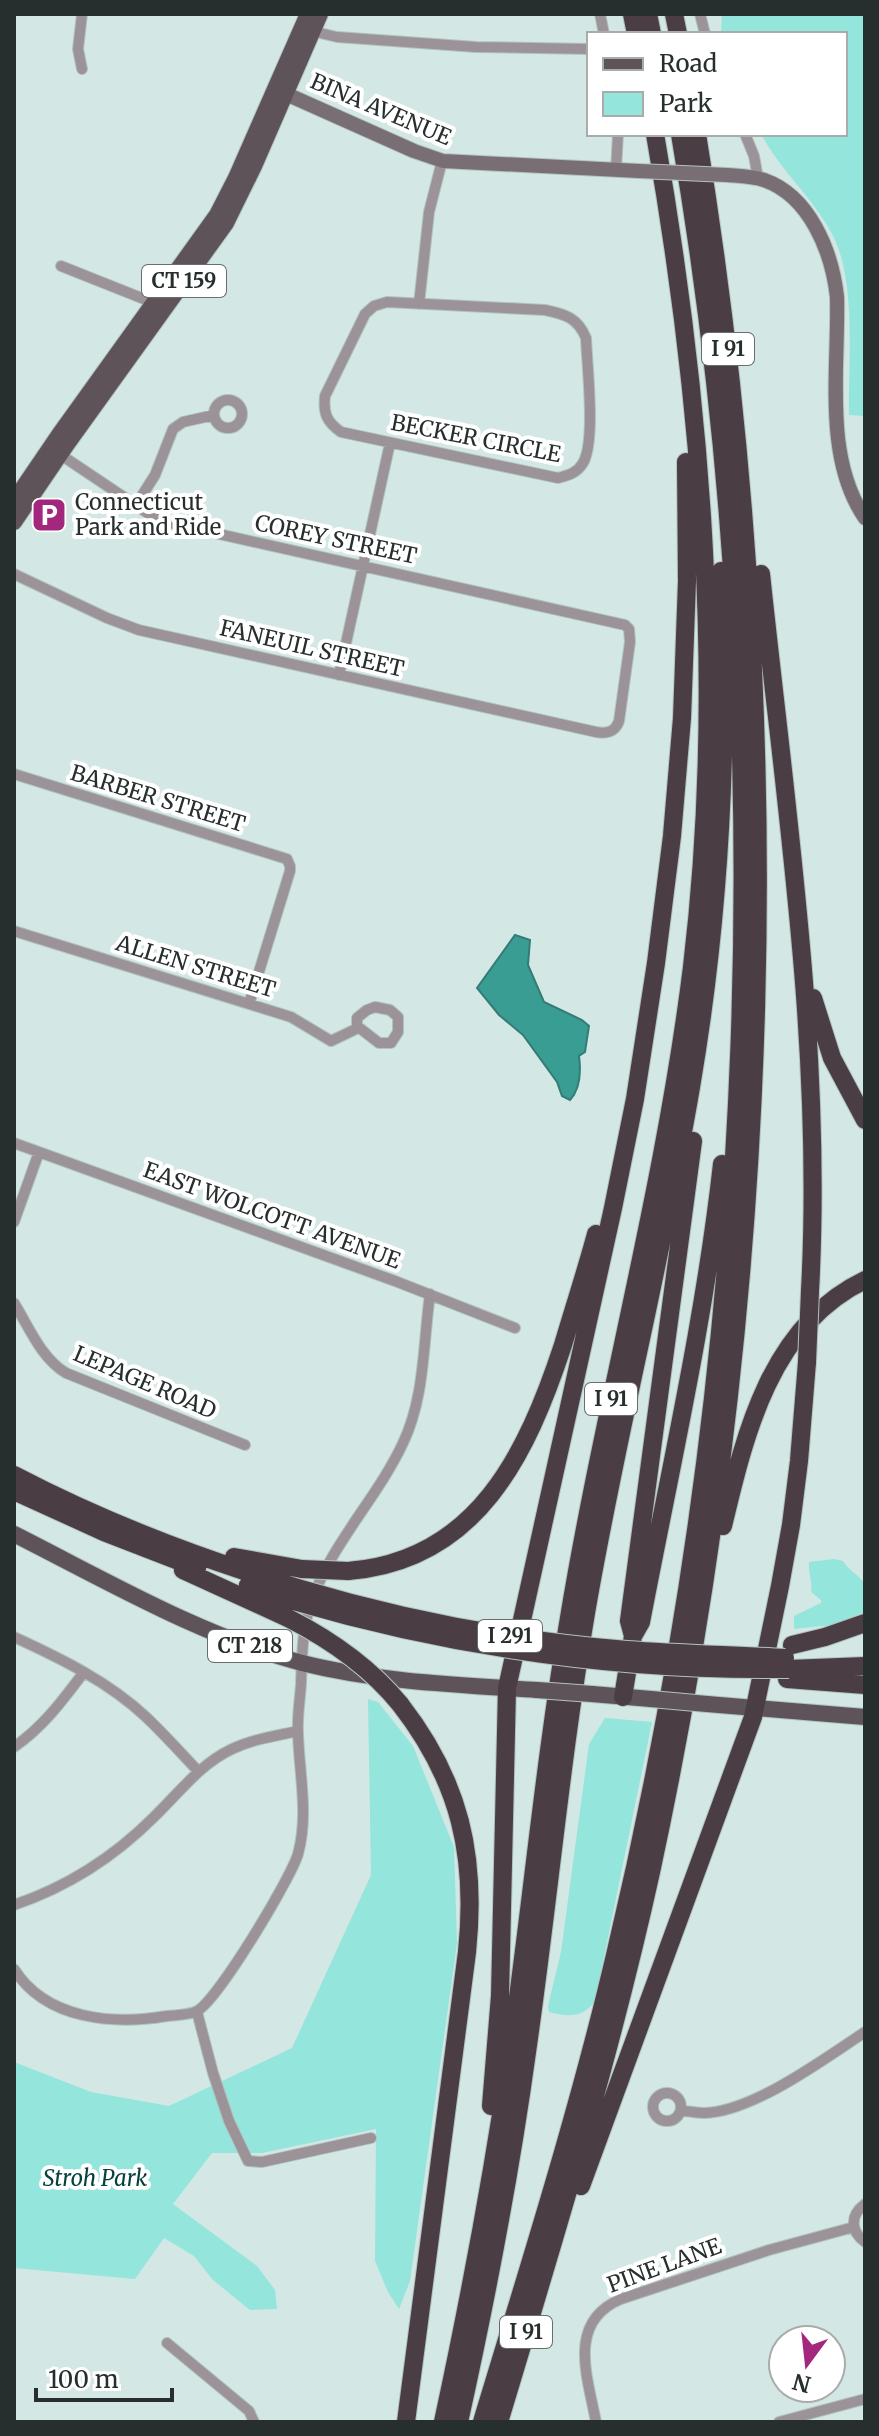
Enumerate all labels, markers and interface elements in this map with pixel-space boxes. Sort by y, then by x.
legend [587,32,847,136]
text: Road [659,48,717,79]
street label: BINA AVENUE [306,67,456,151]
text: Park [659,88,713,119]
road number: CT 159 [142,265,226,297]
road number: I 91 [702,333,754,365]
street label: BECKER CIRCLE [389,408,563,468]
place label: Connecticut Park and Ride [75,488,221,541]
parking icon: Connecticut Park and Ride [30,496,68,534]
street label: COREY STREET [252,508,420,570]
street label: FANEUIL STREET [217,613,407,683]
street label: BARBER STREET [67,758,249,838]
street label: ALLEN STREET [112,928,279,1004]
street label: EAST WOLCOTT AVENUE [140,1155,404,1275]
street label: LEPAGE ROAD [69,1339,221,1425]
road number: I 91 [585,1383,637,1415]
road number: I 291 [478,1620,542,1652]
road number: CT 218 [208,1630,292,1662]
park label: Stroh Park [43,2164,147,2192]
street label: PINE LANE [603,2231,725,2299]
road number: I 91 [500,2316,552,2348]
north arrow [767,2324,847,2404]
scale bar [36,2352,172,2402]
text: 100 m [48,2364,119,2395]
text: N [789,2367,814,2399]

